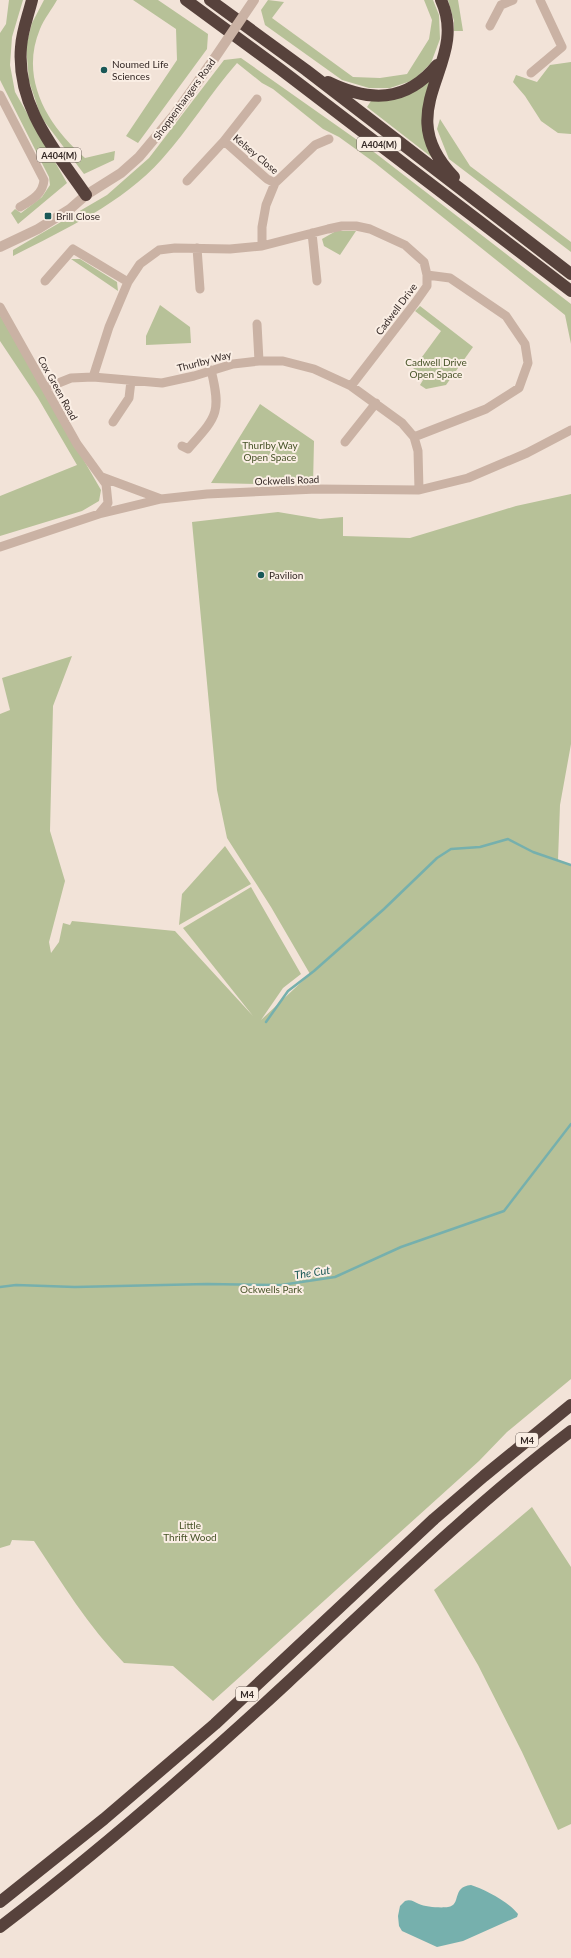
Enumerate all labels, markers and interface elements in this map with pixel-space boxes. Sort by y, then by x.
street label: Shoppenhangers Road [150,56,218,142]
place label: Noumed Life Sciences [112,58,169,82]
marker: Noumed Life Sciences [99,65,109,75]
street label: Kelsey Close [231,132,281,176]
road number: A404(M) [357,137,401,151]
road number: A404(M) [37,148,81,162]
place label: Brill Close [56,210,100,222]
marker: Brill Close [43,211,53,221]
street label: Cadwell Drive [373,281,419,337]
street label: Thurlby Way [176,348,233,374]
street label: Cox Green Road [36,354,80,422]
park label: Cadwell Drive Open Space [405,356,467,380]
park label: Thurlby Way Open Space [242,439,299,463]
street label: Ockwells Road [254,473,320,487]
place label: Pavilion [269,569,303,581]
marker: Pavilion [256,570,266,580]
water label: The Cut [293,1263,331,1281]
park label: Ockwells Park [240,1283,303,1295]
road number: M4 [516,1433,538,1447]
park label: Little Thrift Wood [163,1519,217,1543]
road number: M4 [236,1687,258,1701]

